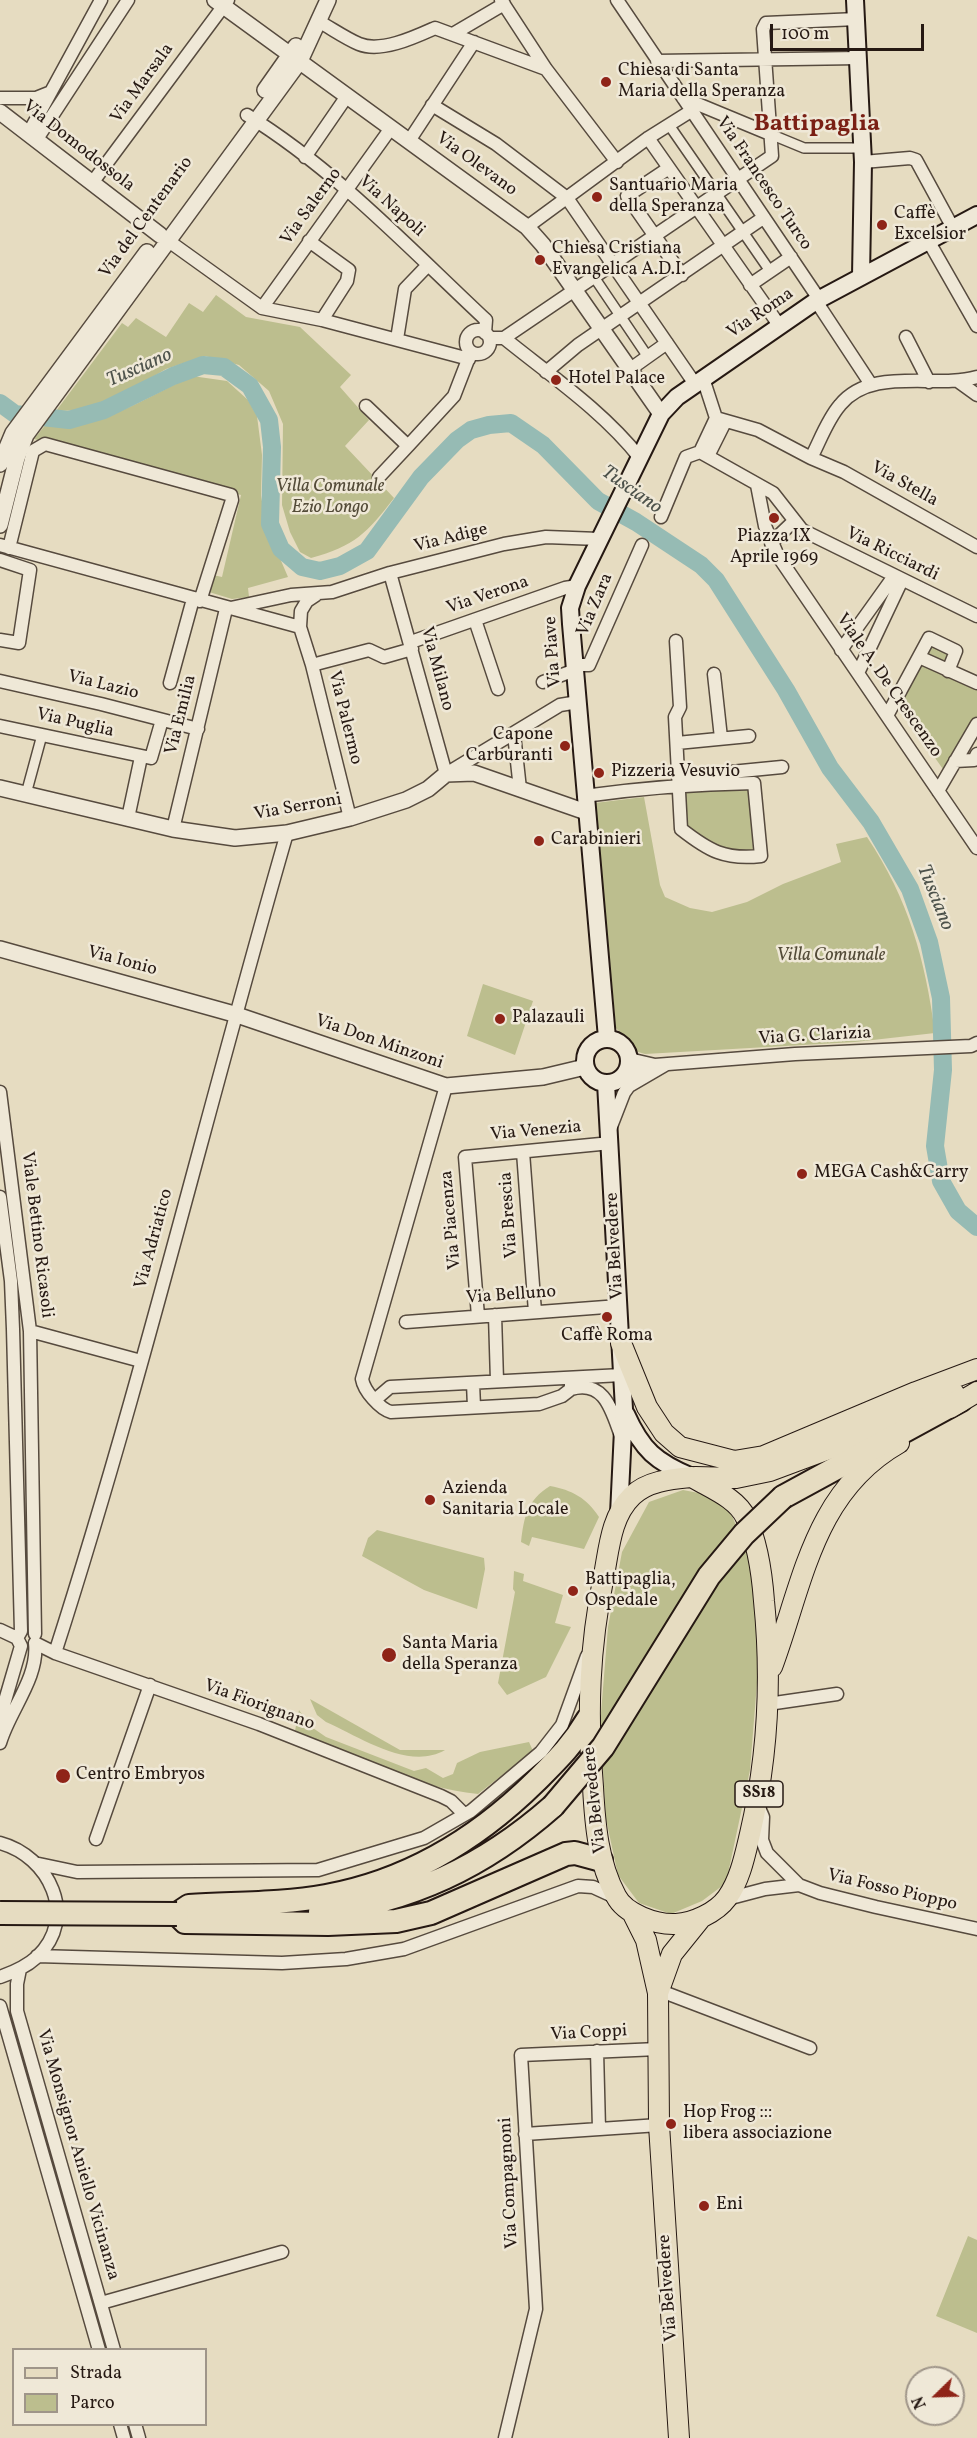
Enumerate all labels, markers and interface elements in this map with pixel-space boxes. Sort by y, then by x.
scale bar [773,12,928,50]
text: 100 m [781,22,830,47]
street label: Via Marsala [107,40,179,128]
place label: Chiesa di Santa Maria della Speranza [618,61,785,104]
marker: Chiesa di Santa Maria della Speranza [599,75,613,89]
street label: Via Domodossola [18,96,138,198]
district label: Battipaglia [754,112,880,140]
street label: Via Francesco Turco [710,113,816,255]
street label: Via Olevano [431,128,521,202]
street label: Via del Centenario [96,153,198,283]
street label: Via Salerno [277,164,347,250]
street label: Via Napoli [353,171,429,243]
place label: Santuario Maria della Speranza [609,176,738,219]
marker: Santuario Maria della Speranza [590,190,604,204]
place label: Caffè Excelsior [894,204,966,246]
marker: Caffè Excelsior [875,218,889,232]
place label: Chiesa Cristiana Evangelica A.D.I. [552,239,686,282]
marker: Chiesa Cristiana Evangelica A.D.I. [533,253,547,267]
street label: Via Roma [724,284,798,344]
water label: Tusciano [104,344,176,394]
place label: Hotel Palace [568,369,665,391]
marker: Hotel Palace [549,373,563,387]
street label: Via Stella [867,458,941,512]
water label: Tusciano [596,461,666,521]
park label: Villa Comunale Ezio Longo [276,477,384,520]
marker: Piazza IX Aprile 1969 [767,511,781,525]
street label: Via Adige [412,519,490,559]
street label: Via Ricciardi [842,523,942,587]
place label: Piazza IX Aprile 1969 [730,527,818,570]
street label: Via Zara [573,570,619,640]
street label: Via Verona [444,572,532,620]
street label: Viale A. De Crescenzo [830,610,946,762]
street label: Via Piave [541,616,567,688]
street label: Via Milano [414,625,458,713]
street label: Via Lazio [65,667,141,705]
street label: Via Palermo [322,669,366,767]
street label: Via Emilia [162,673,202,757]
street label: Via Puglia [34,705,116,743]
place label: Capone Carburanti [466,725,553,768]
marker: Capone Carburanti [558,739,572,753]
place label: Pizzeria Vesuvio [611,762,740,784]
marker: Pizzeria Vesuvio [592,766,606,780]
street label: Via Serroni [252,790,344,826]
place label: Carabinieri [551,830,641,852]
marker: Carabinieri [532,834,546,848]
water label: Tusciano [910,862,958,934]
street label: Via Ionio [85,942,159,982]
park label: Villa Comunale [777,946,885,968]
place label: Palazauli [512,1008,585,1030]
street label: Via Don Minzoni [312,1011,446,1075]
marker: Palazauli [493,1012,507,1026]
street label: Via G. Clarizia [758,1023,872,1051]
street label: Via Venezia [490,1117,582,1147]
street label: Viale Bettino Ricasoli [15,1151,57,1319]
place label: MEGA Cash&Carry [814,1163,969,1185]
marker: MEGA Cash&Carry [795,1167,809,1181]
street label: Via Piacenza [437,1169,467,1271]
street label: Via Brescia [496,1171,524,1259]
street label: Via Adriatico [131,1187,179,1291]
street label: Via Belvedere [602,1192,630,1300]
street label: Via Belluno [465,1282,557,1310]
marker: Caffè Roma [600,1310,614,1324]
place label: Caffè Roma [561,1326,653,1348]
place label: Azienda Sanitaria Locale [442,1479,568,1522]
marker: Azienda Sanitaria Locale [423,1493,437,1507]
place label: Battipaglia, Ospedale [585,1570,676,1612]
marker: Battipaglia, Ospedale [566,1584,580,1598]
place label: Santa Maria della Speranza [402,1634,518,1676]
marker: Santa Maria della Speranza [380,1646,398,1664]
street label: Via Fiorignano [201,1676,317,1736]
street label: Via Belvedere [580,1746,612,1854]
place label: Centro Embryos [76,1765,205,1787]
marker: Centro Embryos [54,1767,72,1785]
road number: SS18 [735,1781,783,1807]
street label: Via Fosso Pioppo [825,1866,959,1916]
street label: Via Coppi [550,2021,628,2047]
street label: Via Monsignor Aniello Vicinanza [31,2027,123,2283]
place label: Hop Frog ::: libera associazione [683,2103,832,2146]
street label: Via Compagnoni [496,2117,524,2249]
marker: Hop Frog ::: libera associazione [664,2117,678,2131]
place label: Eni [716,2195,743,2217]
marker: Eni [697,2199,711,2213]
street label: Via Belvedere [654,2234,684,2342]
legend [12,2348,207,2426]
text: Strada [70,2361,122,2386]
north arrow [905,2366,965,2426]
text: Parco [70,2391,115,2416]
text: N [908,2393,933,2412]

